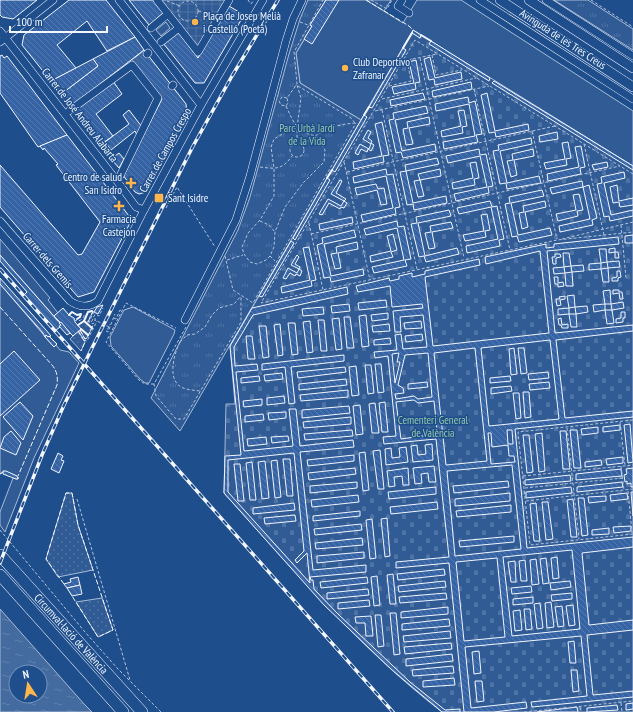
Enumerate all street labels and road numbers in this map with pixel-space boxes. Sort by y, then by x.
street label: Avinguda de les Tres Creus [517,6,609,72]
street label: Carrer de José Andreu Alabarta [39,65,121,165]
street label: Carrer de Campos Crespo [136,105,194,195]
street label: Carrer dels Gremis [20,229,76,291]
street label: Circumval·lació de València [31,591,111,677]

